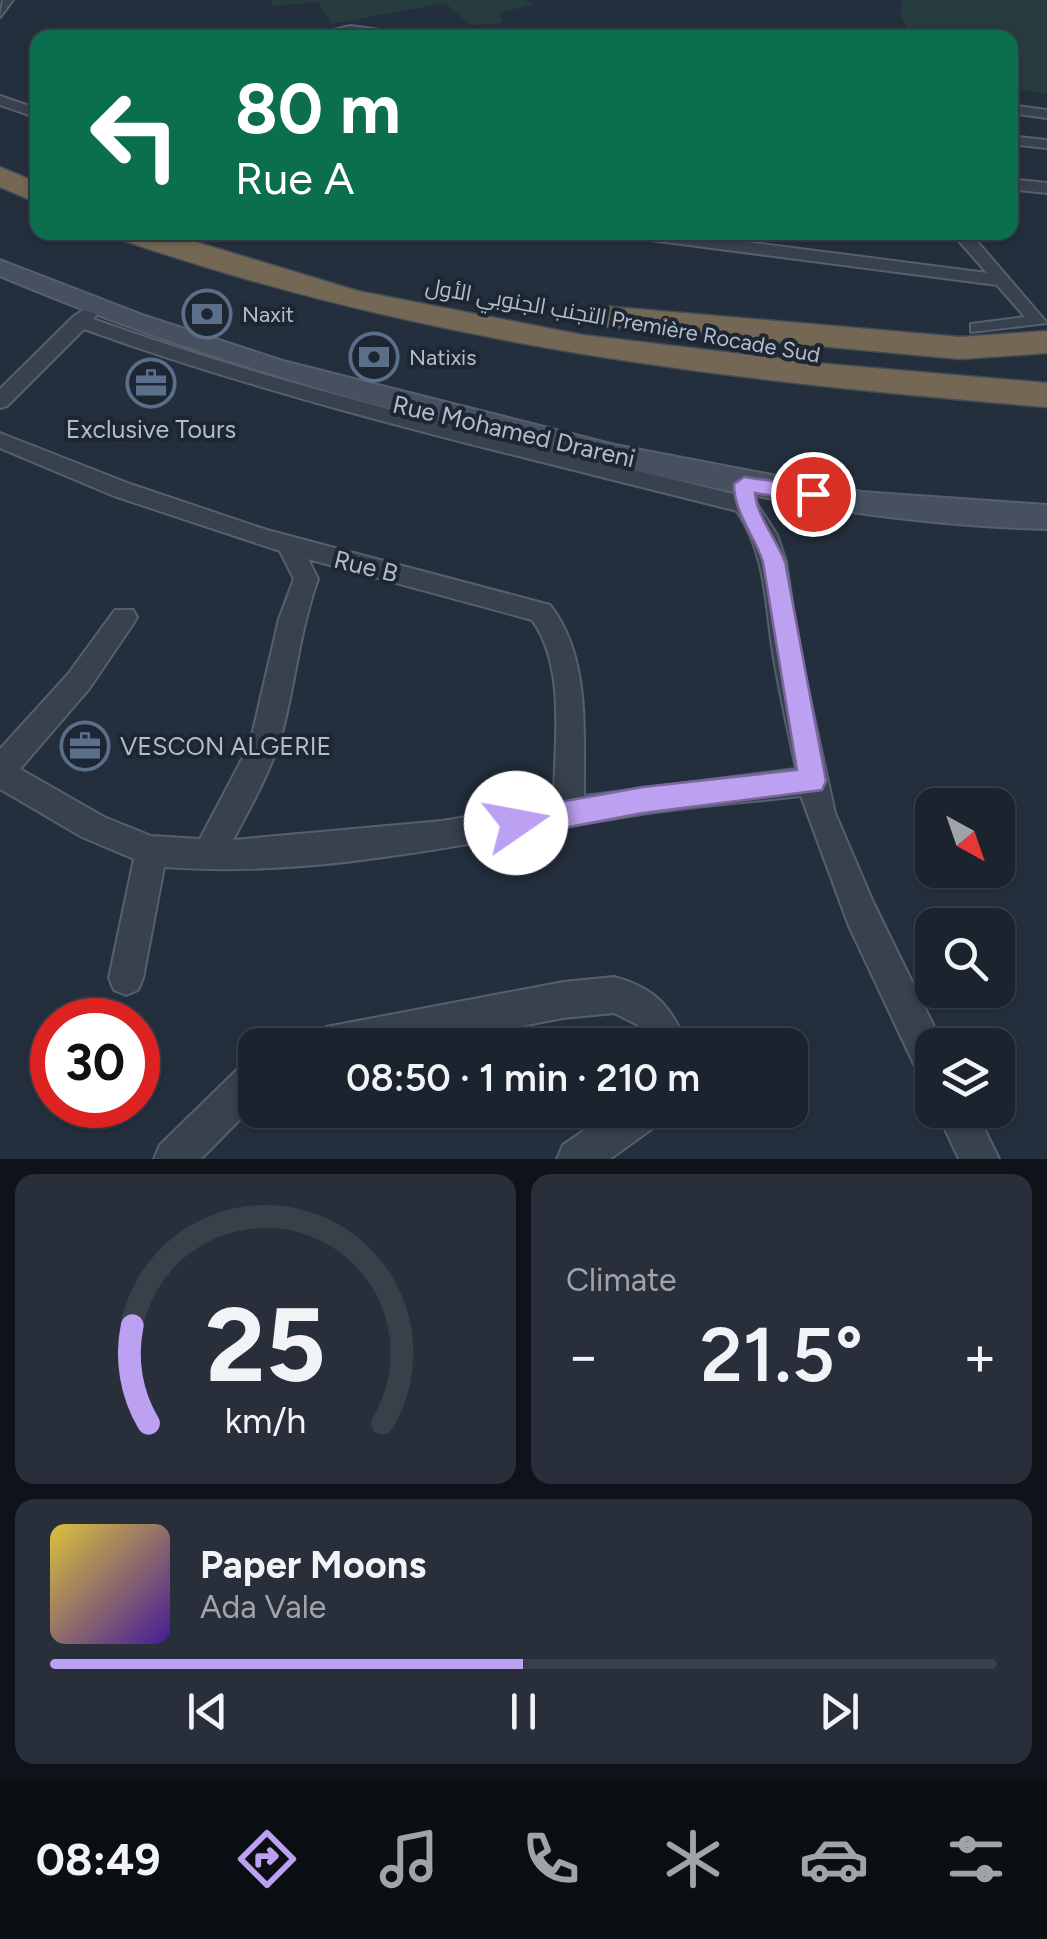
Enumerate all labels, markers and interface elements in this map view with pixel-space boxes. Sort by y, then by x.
text: 80 m [235,66,401,151]
icon: left [70,70,200,200]
text: Rue A [235,151,354,205]
street label: التجنب الجنوبي الأول Première Rocade Sud [423,272,822,372]
bank icon: Naxit [181,288,233,340]
place label: Naxit [242,301,294,328]
bank icon: Natixis [348,331,400,383]
place label: Natixis [409,344,476,371]
office icon: Exclusive Tours [125,357,177,409]
street label: Rue Mohamed Drareni [390,389,638,473]
place label: Exclusive Tours [66,414,236,444]
pin [771,452,856,537]
icon: arrive [786,467,841,522]
street label: Rue B [331,544,401,588]
office icon: VESCON ALGERIE [59,720,111,772]
place label: VESCON ALGERIE [120,731,331,761]
position arrow [464,771,568,875]
north arrow [915,788,1015,888]
map controls [915,788,1015,1128]
button: search [915,908,1015,1008]
speed limit sign: 30 [30,998,160,1128]
button: layers [915,1028,1015,1128]
text: 08:50 · 1 min · 210 m [346,1055,700,1101]
text: Climate [566,1261,677,1299]
text: 25 [205,1282,326,1407]
text: 21.5° [700,1310,863,1400]
text: − [566,1323,600,1389]
text: + [963,1323,997,1389]
text: km/h [225,1399,306,1442]
text: Paper Moons [200,1542,426,1588]
text: Ada Vale [200,1588,326,1626]
icon: previous [180,1684,235,1739]
icon: pause [496,1684,551,1739]
icon: next [812,1684,867,1739]
icon: directions [232,1824,302,1894]
icon: music [374,1824,444,1894]
icon: phone [516,1824,586,1894]
icon: climate [658,1824,728,1894]
icon: car [799,1824,869,1894]
icon: filters [941,1824,1011,1894]
text: 08:49 [36,1832,161,1886]

